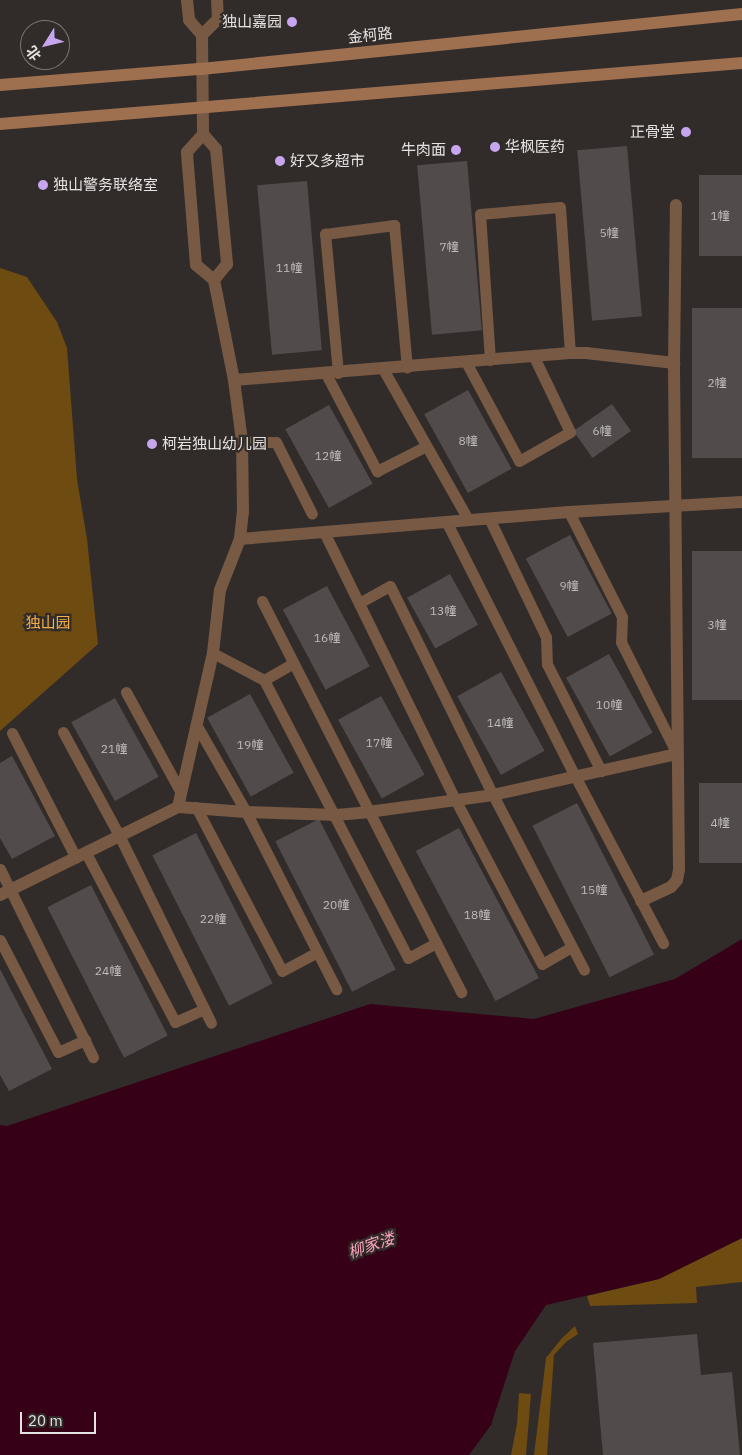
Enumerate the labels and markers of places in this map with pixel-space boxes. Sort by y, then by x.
place label: 独山嘉园 [222,13,282,31]
marker: 独山嘉园 [286,16,298,28]
place label: 正骨堂 [630,123,675,141]
marker: 正骨堂 [679,125,693,139]
place label: 华枫医药 [505,138,565,156]
place label: 牛肉面 [401,141,446,159]
marker: 华枫医药 [489,141,501,153]
marker: 牛肉面 [450,144,462,156]
place label: 好又多超市 [290,152,365,170]
marker: 好又多超市 [274,155,286,167]
place label: 独山警务联络室 [53,176,158,194]
marker: 独山警务联络室 [37,179,49,191]
place label: 柯岩独山幼儿园 [162,435,267,453]
marker: 柯岩独山幼儿园 [146,438,158,450]

